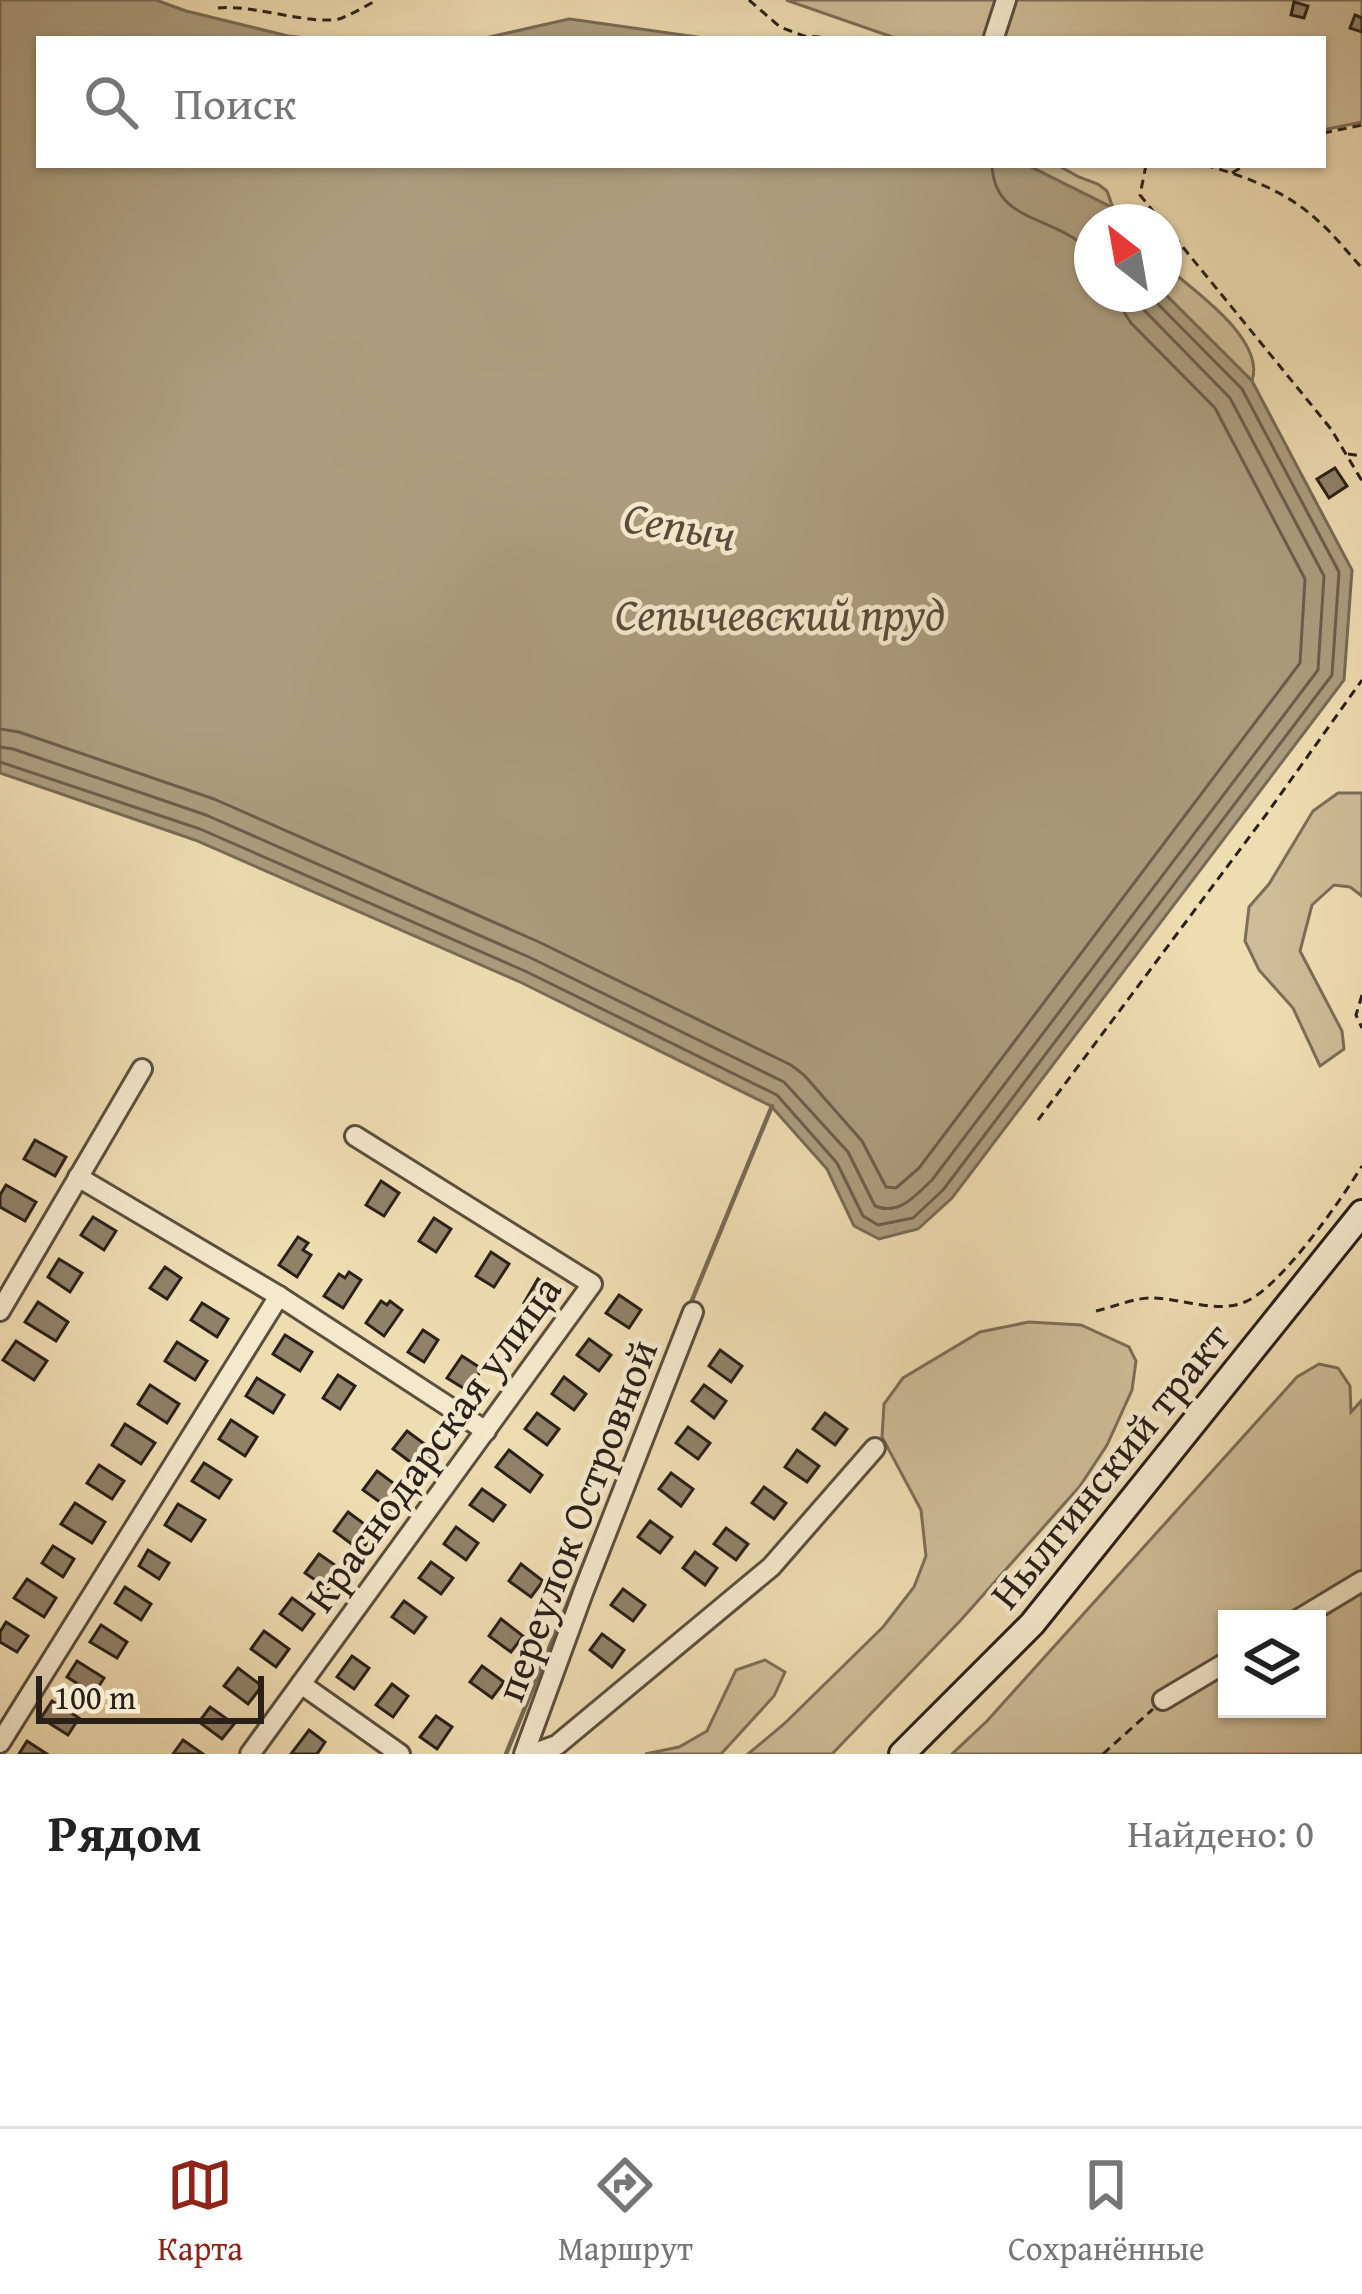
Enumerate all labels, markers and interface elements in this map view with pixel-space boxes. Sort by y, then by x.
search box [36,36,1326,168]
icon: search [78,69,144,135]
text: Поиск [174,70,296,135]
north arrow [1074,204,1182,312]
water label: Сепыч [619,483,741,567]
water label: Сепычевский пруд [615,581,945,646]
street label: Краснодарская улица [289,1262,575,1624]
street label: Нылгинский тракт [974,1309,1244,1621]
street label: переулок Островной [478,1330,672,1710]
map controls [1218,1610,1326,1718]
button: layers [1218,1610,1326,1718]
scale bar [36,1670,264,1723]
text: 100 m [54,1673,136,1721]
text: Рядом [48,1795,202,1870]
text: Найдено: 0 [1127,1804,1314,1861]
tab: Карта [158,2152,243,2272]
tab: Маршрут [558,2152,693,2272]
tab: Сохранённые [1008,2152,1205,2272]

